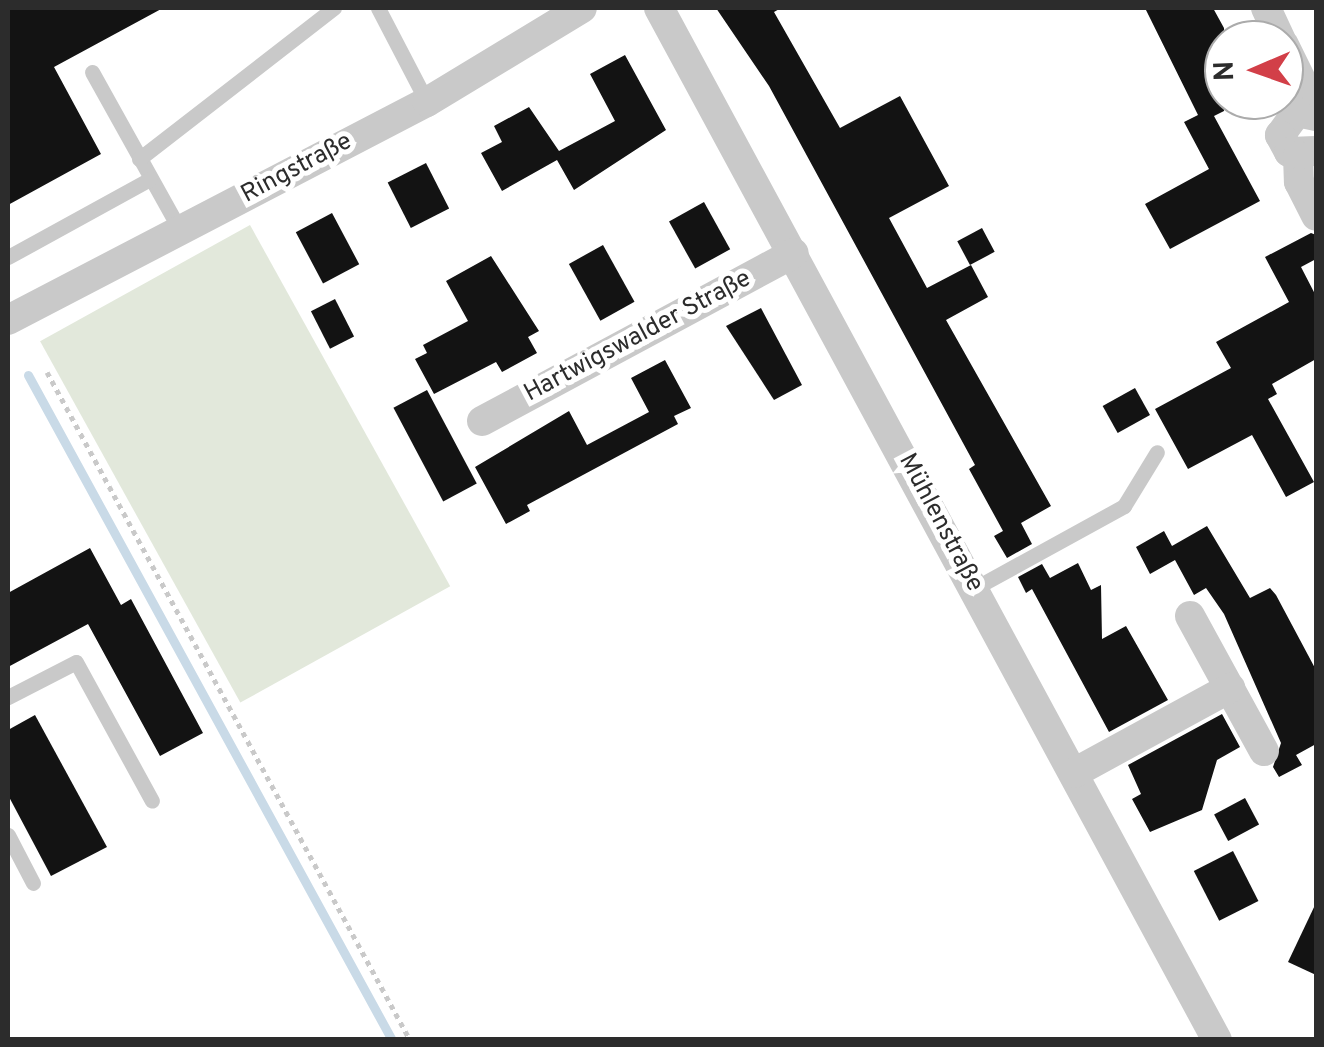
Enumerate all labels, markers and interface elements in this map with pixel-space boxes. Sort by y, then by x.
north arrow [1204,20,1304,120]
text: N [1208,60,1244,82]
street label: Ringstraße [237,127,357,211]
street label: Hartwigswalder Straße [519,264,757,410]
street label: Mühlenstraße [891,449,989,597]

